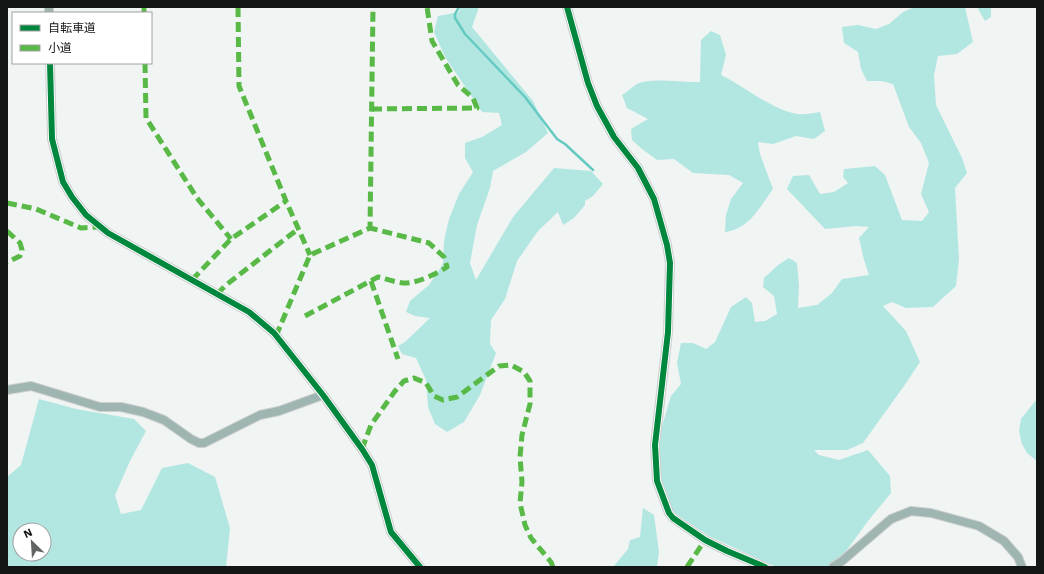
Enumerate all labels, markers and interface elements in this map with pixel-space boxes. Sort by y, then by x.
legend [12,12,152,64]
text: 自転車道 [48,21,96,35]
text: 小道 [48,41,72,55]
north arrow [12,522,52,562]
text: N [22,526,34,541]

